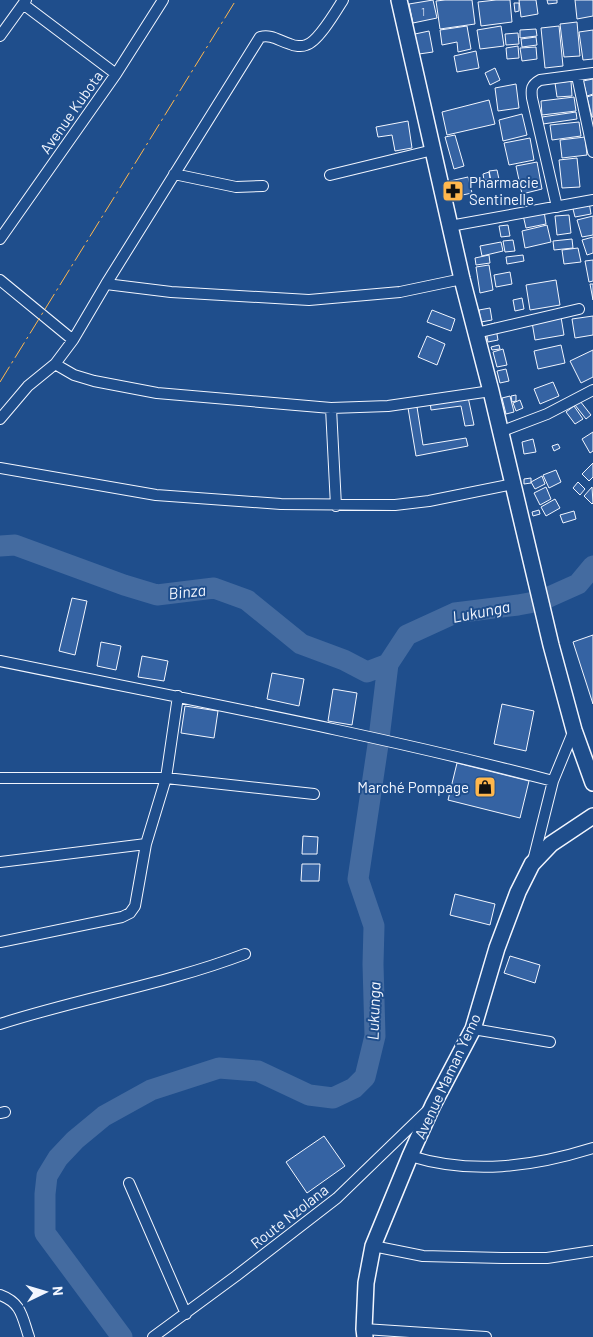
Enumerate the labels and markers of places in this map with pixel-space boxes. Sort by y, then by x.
place label: Pharmacie Sentinelle [469,173,539,208]
pharmacy icon: Pharmacie Sentinelle [441,179,465,203]
shop icon: Marché Pompage [473,775,497,799]
place label: Marché Pompage [357,778,469,796]

